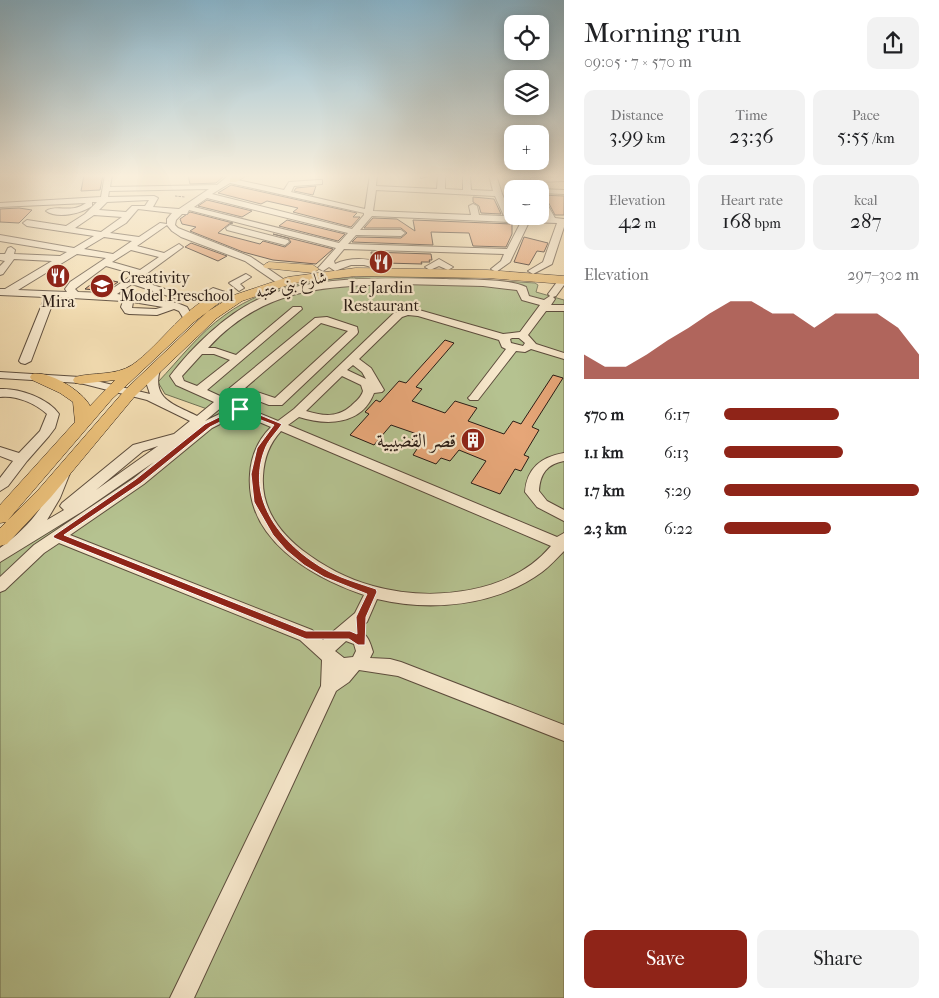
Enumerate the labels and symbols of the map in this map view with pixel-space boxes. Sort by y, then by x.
restaurant icon: Le Jardin Restaurant [368,249,394,275]
restaurant icon: Mira [45,263,71,289]
street label: شارع بني عتبه [254,267,330,307]
place label: Creativity Model Preschool [120,268,234,305]
school or university icon: Creativity Model Preschool [89,273,115,299]
place label: Le Jardin Restaurant [343,278,419,315]
place label: Mira [41,292,75,311]
pin [219,388,261,430]
building icon: قصر القضيبية [460,427,486,453]
place label: قصر القضيبية [377,430,456,453]

